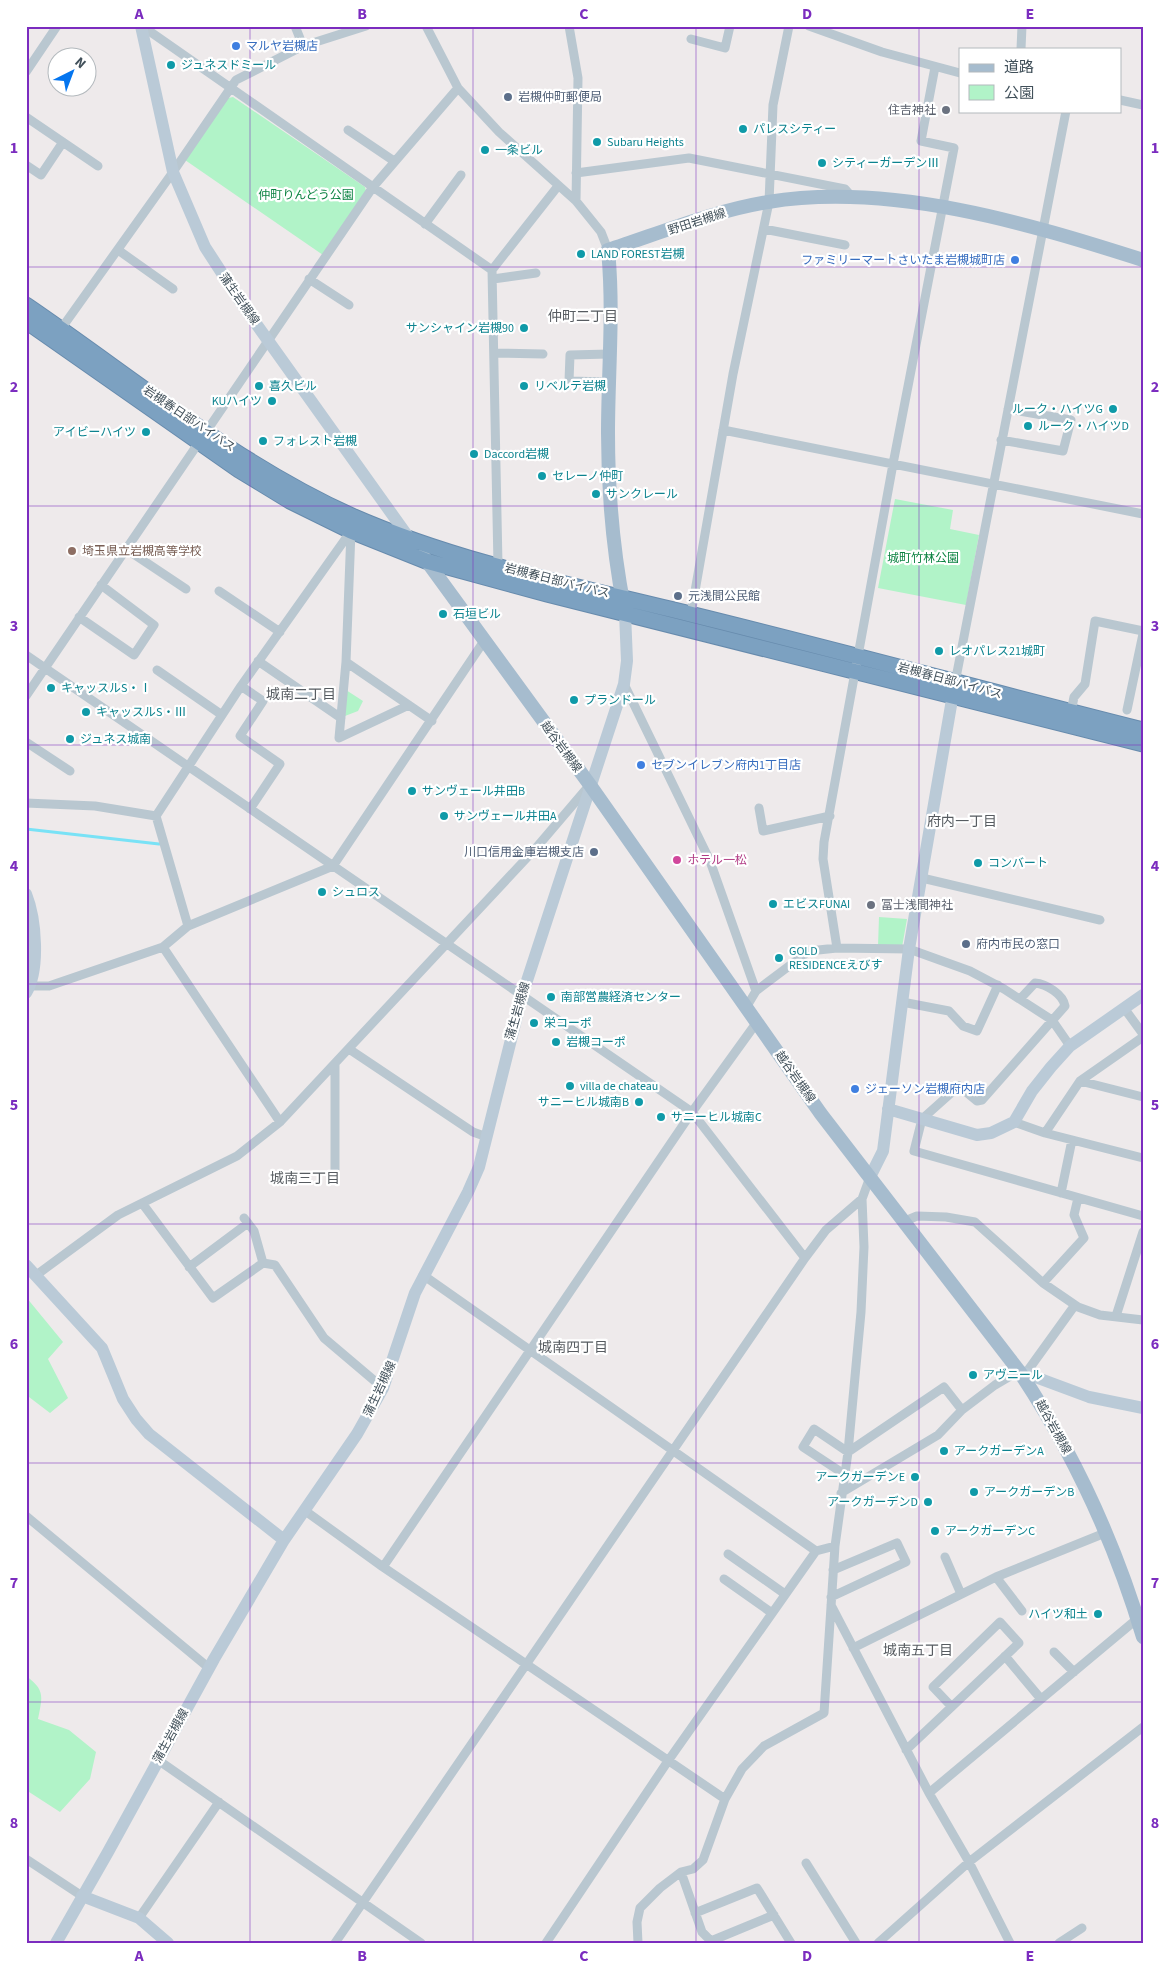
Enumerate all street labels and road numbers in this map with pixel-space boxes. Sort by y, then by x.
street label: 野田岩槻線 [666,205,728,239]
street label: 蒲生岩槻線 [215,270,263,328]
street label: 岩槻春日部バイパス [140,382,238,456]
street label: 岩槻春日部バイパス [503,560,611,602]
street label: 岩槻春日部バイパス [896,659,1004,703]
street label: 越谷岩槻線 [536,718,586,776]
street label: 蒲生岩槻線 [502,980,534,1042]
street label: 越谷岩槻線 [771,1048,819,1106]
street label: 蒲生岩槻線 [360,1358,400,1420]
street label: 越谷岩槻線 [1031,1397,1075,1457]
street label: 蒲生岩槻線 [149,1706,193,1766]

